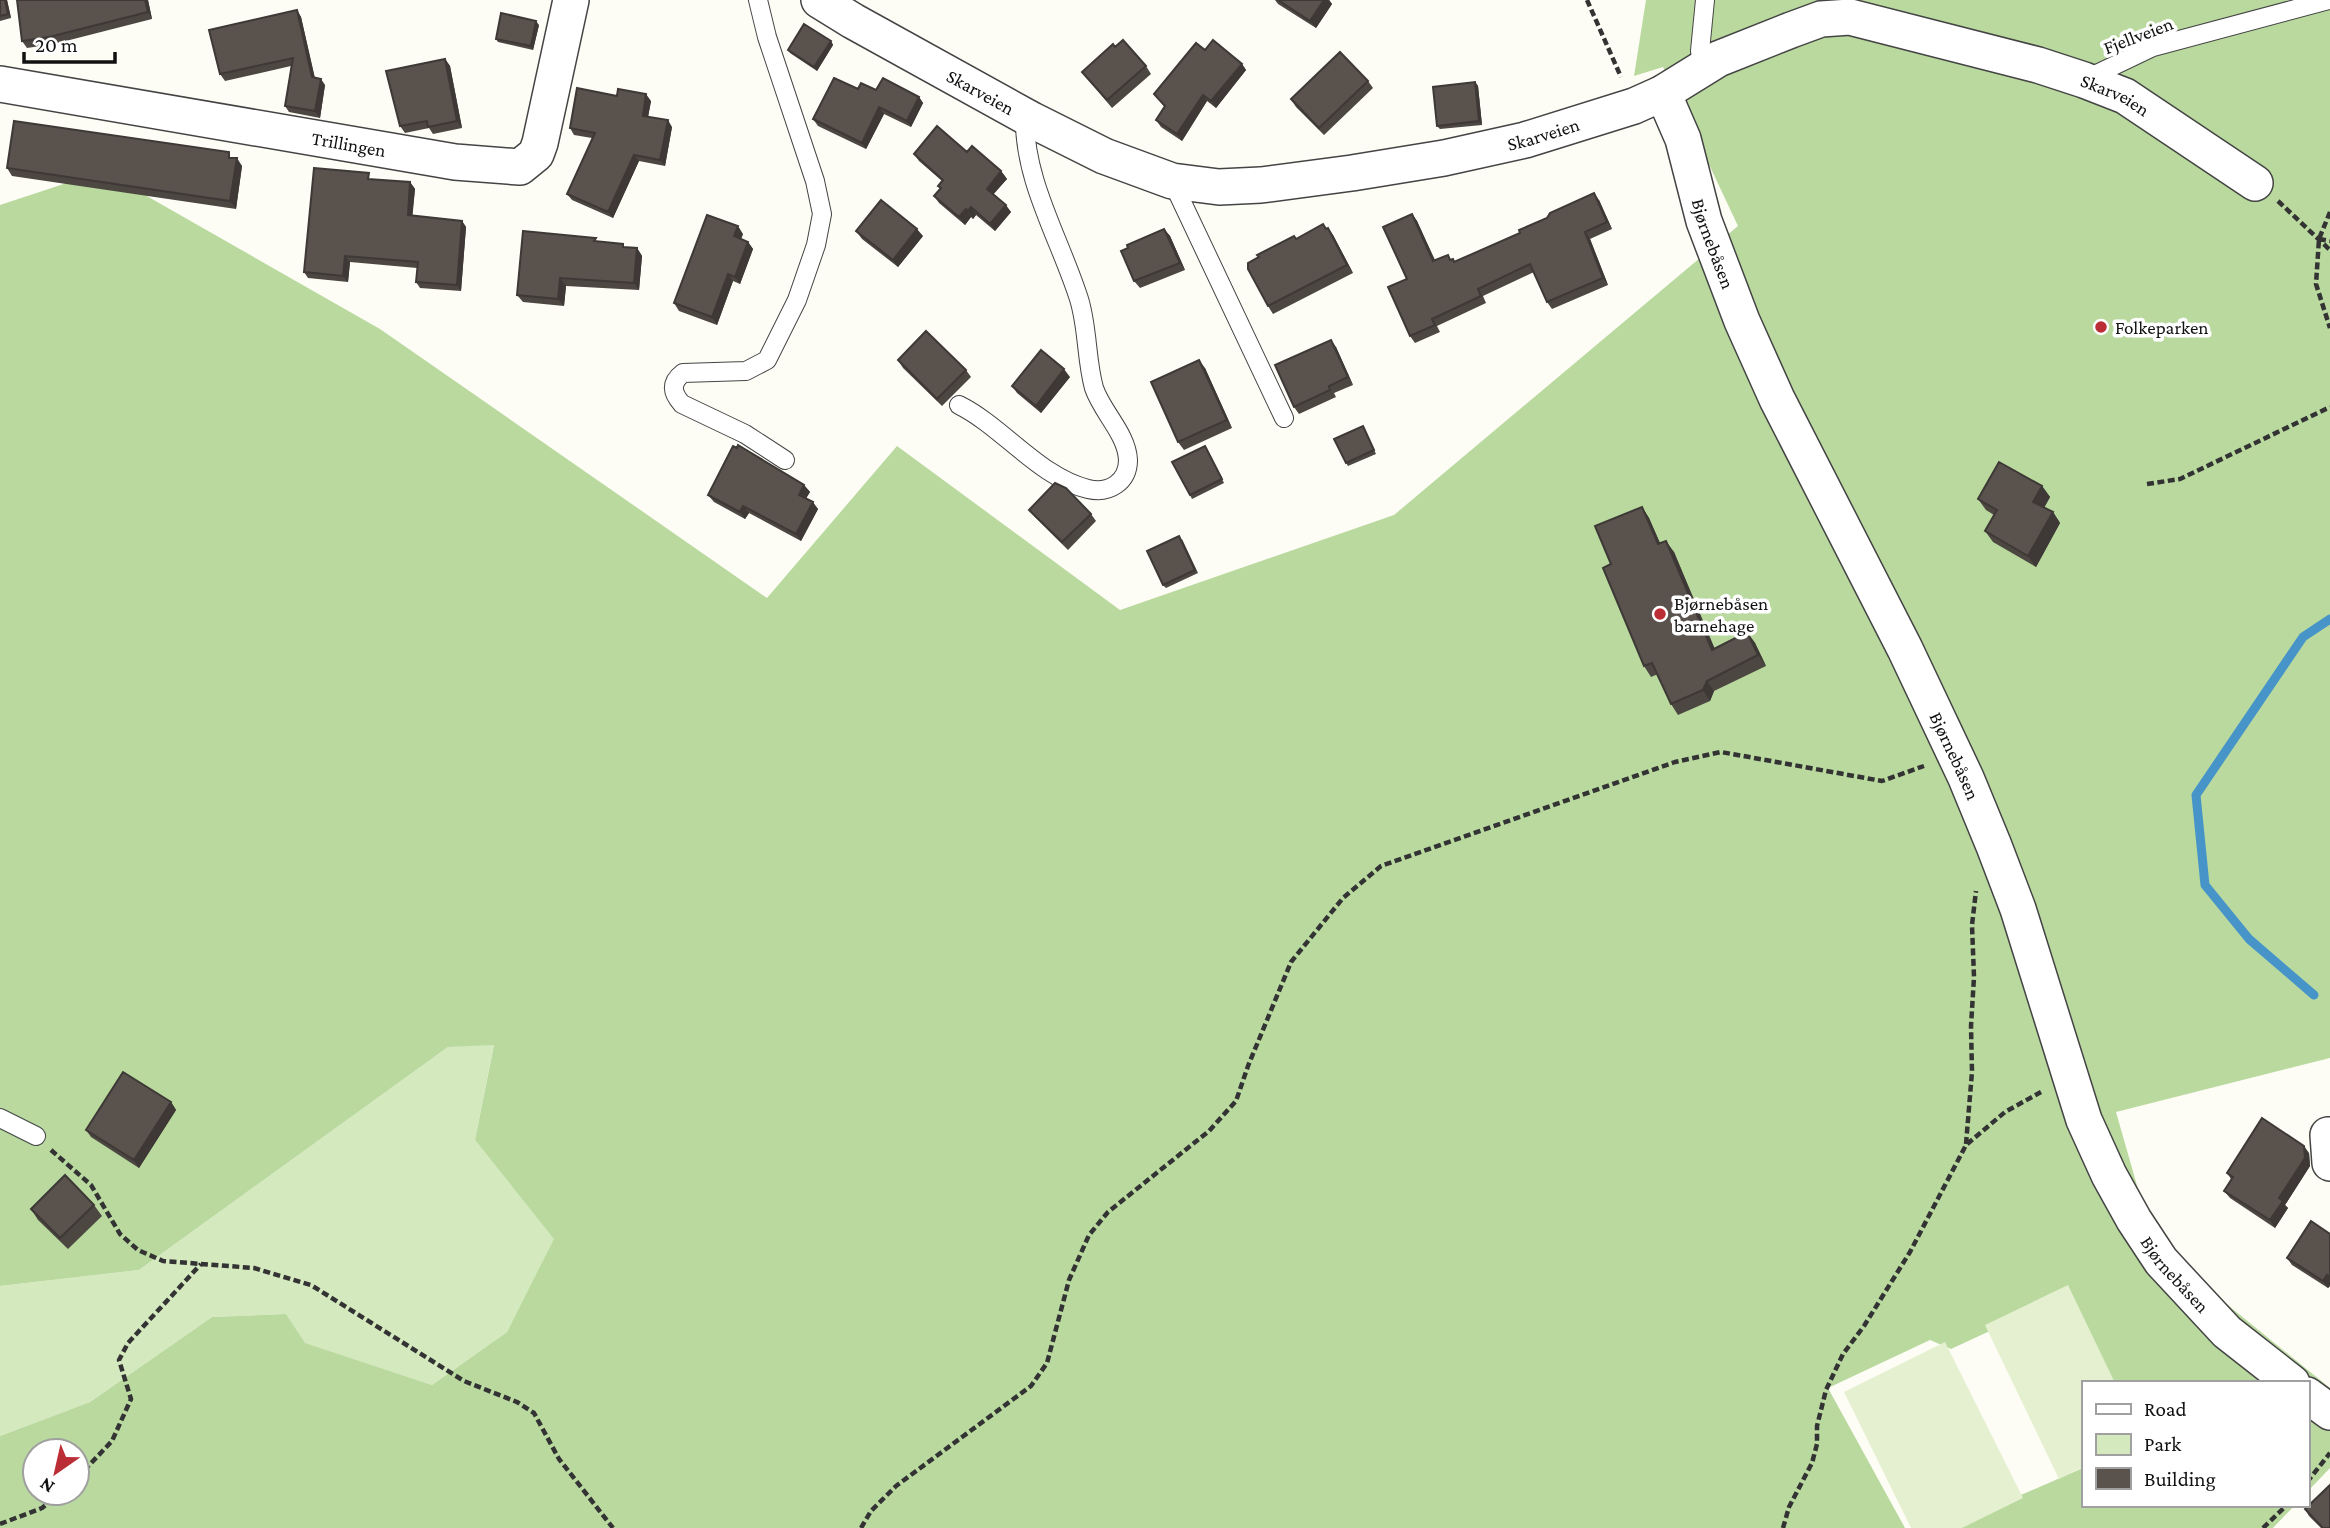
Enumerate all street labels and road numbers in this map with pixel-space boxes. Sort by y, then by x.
street label: Fjellveien [2100,13,2176,59]
street label: Skarveien [943,65,1018,119]
street label: Skarveien [2078,70,2153,120]
street label: Skarveien [1505,114,1582,155]
street label: Trillingen [310,128,388,161]
street label: Bjørnebåsen [1688,196,1739,292]
street label: Bjørnebåsen [1925,709,1984,803]
street label: Bjørnebåsen [2136,1232,2213,1317]

